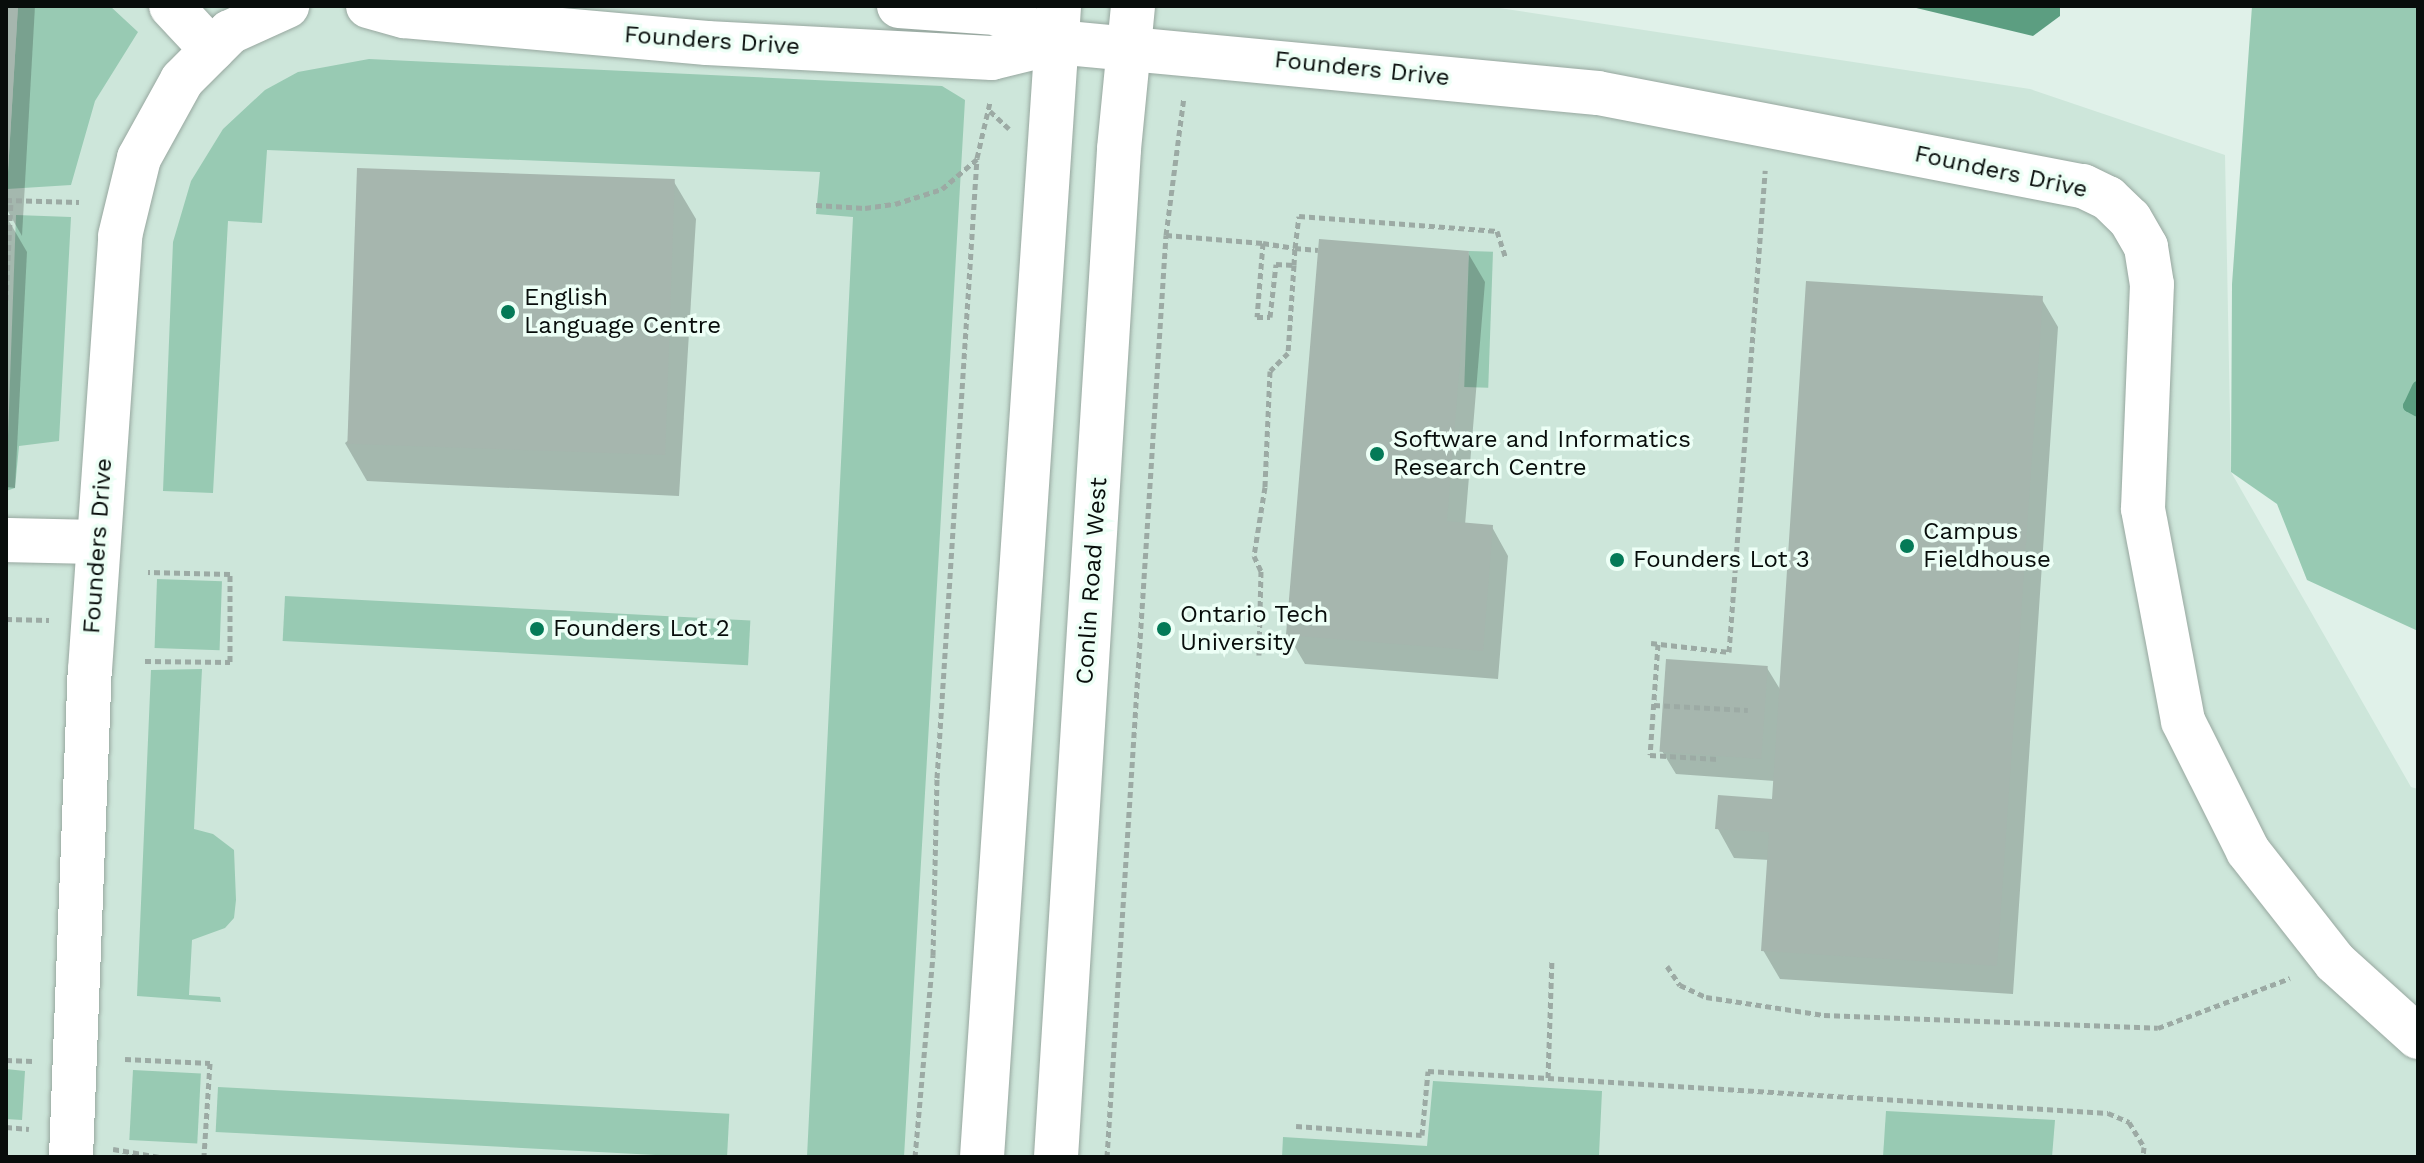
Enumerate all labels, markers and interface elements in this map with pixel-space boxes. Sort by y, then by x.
street label: Founders Drive [623,20,801,62]
street label: Founders Drive [1273,45,1451,93]
street label: Founders Drive [1912,140,2090,204]
place label: English Language Centre [524,284,721,340]
marker: English Language Centre [499,303,517,321]
place label: Software and Informatics Research Centre [1393,426,1691,482]
marker: Software and Informatics Research Centre [1368,445,1386,463]
street label: Founders Drive [77,457,119,635]
street label: Conlin Road West [1070,476,1114,686]
place label: Campus Fieldhouse [1923,518,2051,574]
marker: Campus Fieldhouse [1898,537,1916,555]
place label: Founders Lot 3 [1633,546,1810,574]
marker: Founders Lot 3 [1608,551,1626,569]
place label: Ontario Tech University [1180,601,1329,657]
place label: Founders Lot 2 [553,615,730,643]
marker: Founders Lot 2 [528,620,546,638]
marker: Ontario Tech University [1155,620,1173,638]

